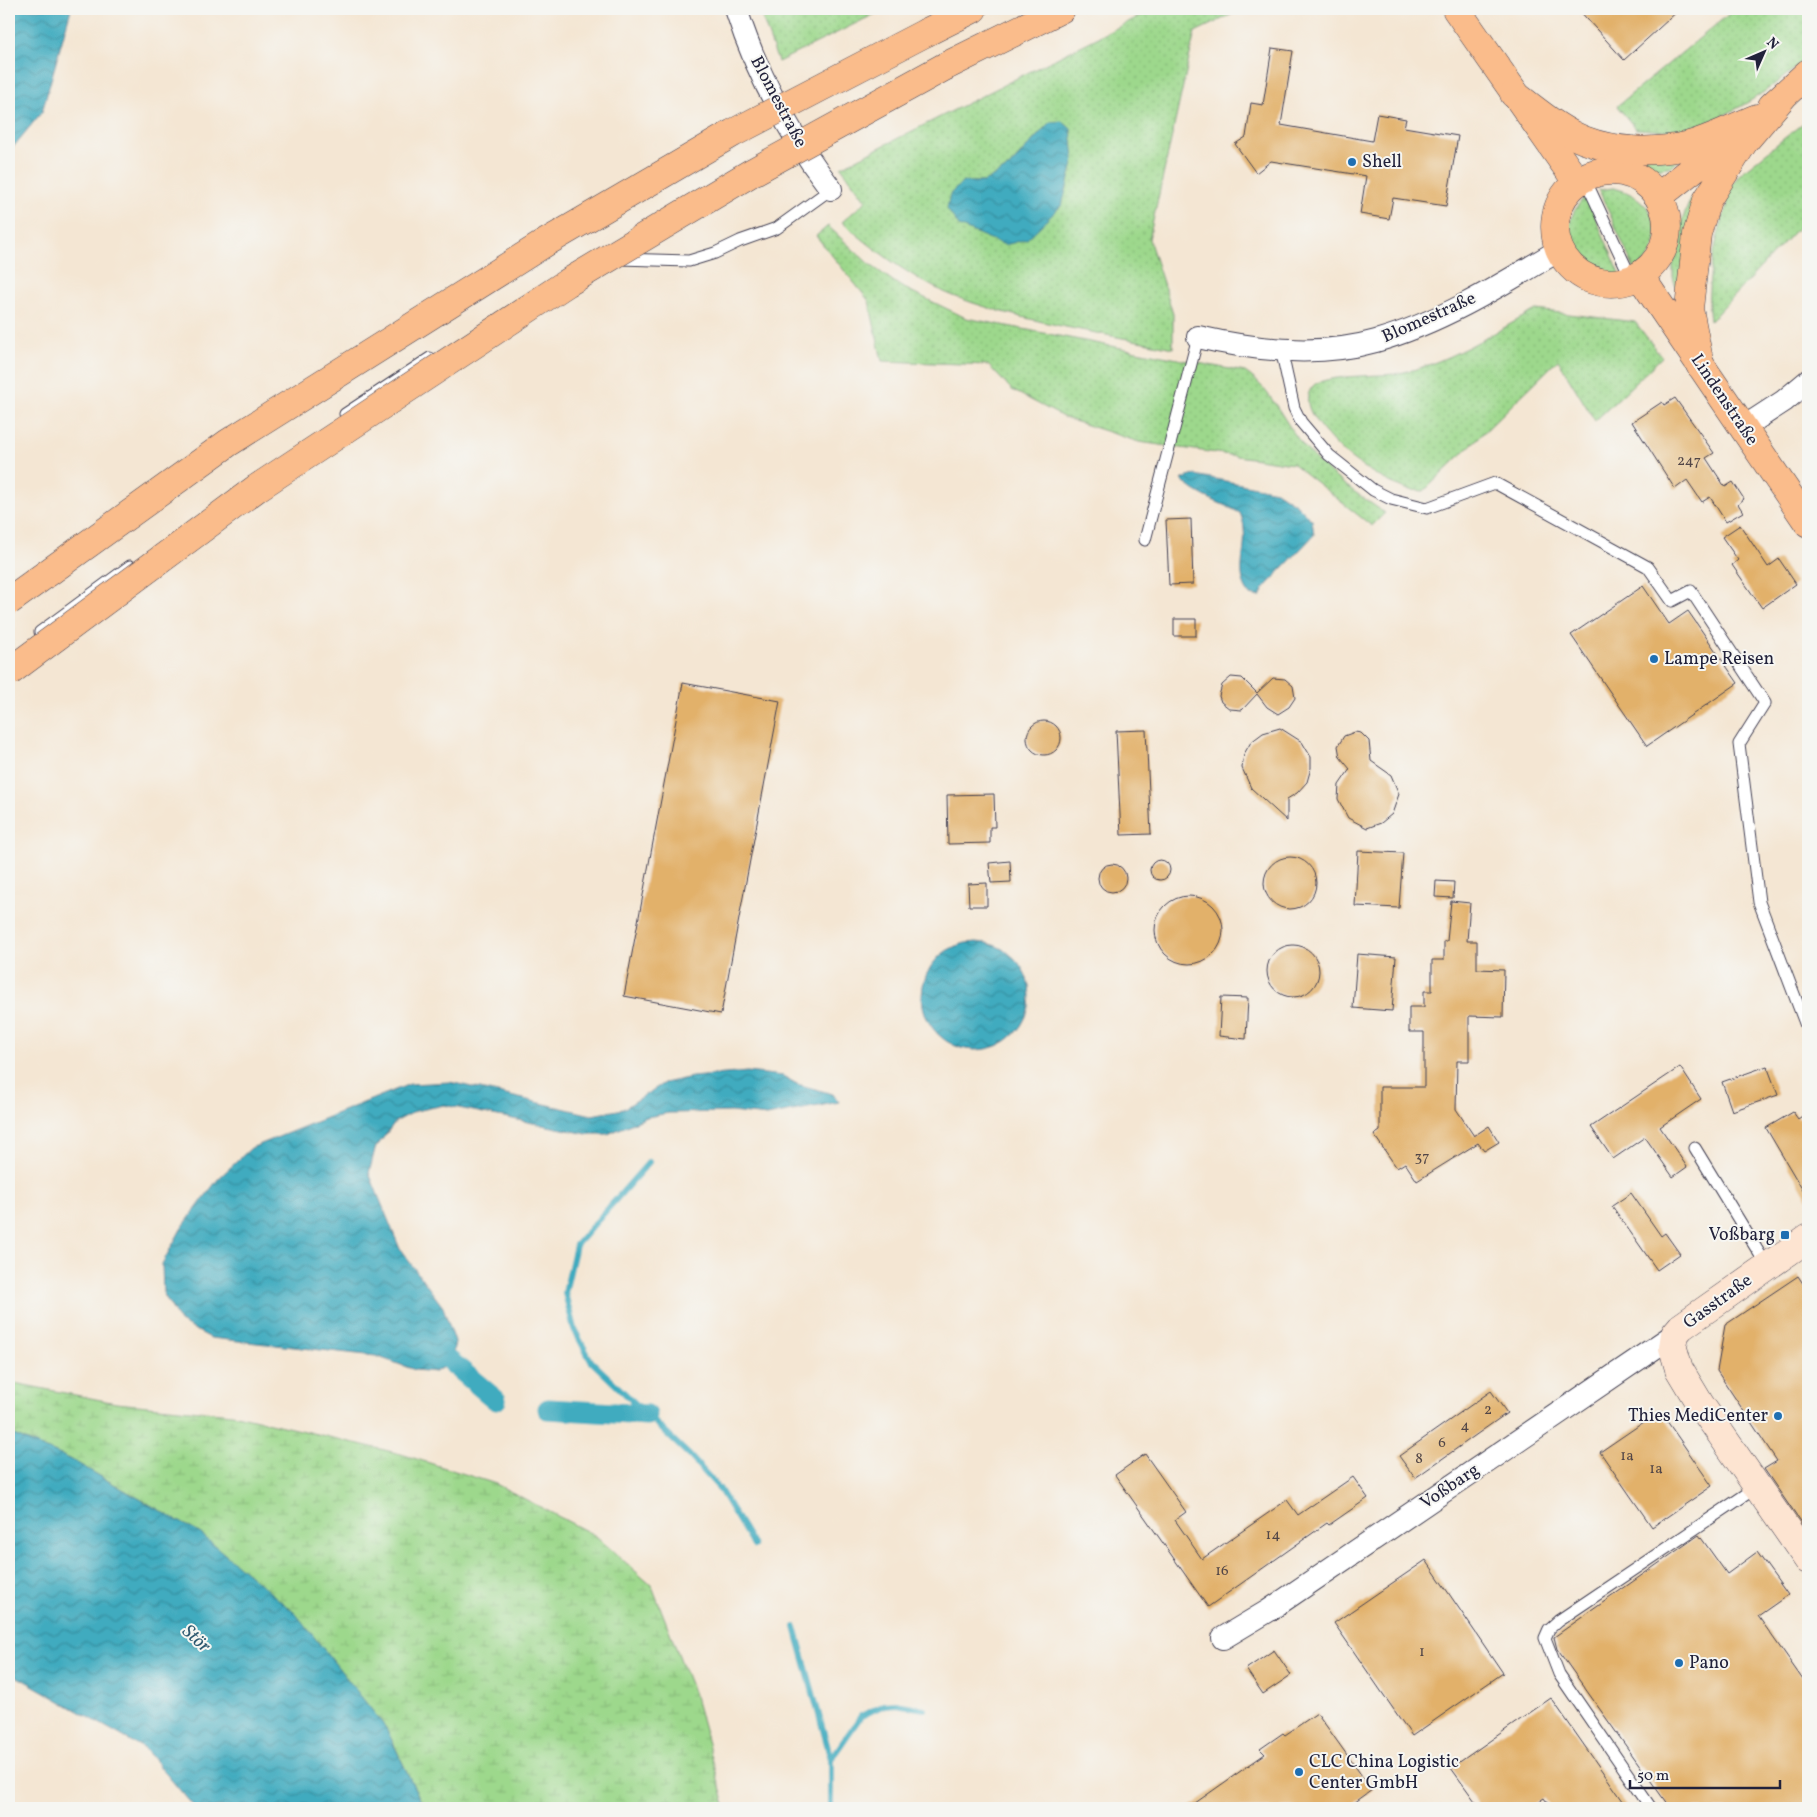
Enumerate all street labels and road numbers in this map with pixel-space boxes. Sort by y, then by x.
street label: Blomestraße [743,52,813,152]
street label: Blomestraße [1378,286,1480,350]
street label: Lindenstraße [1684,349,1764,451]
street label: Gasstraße [1678,1268,1758,1336]
street label: Voßbarg [1415,1458,1485,1516]

